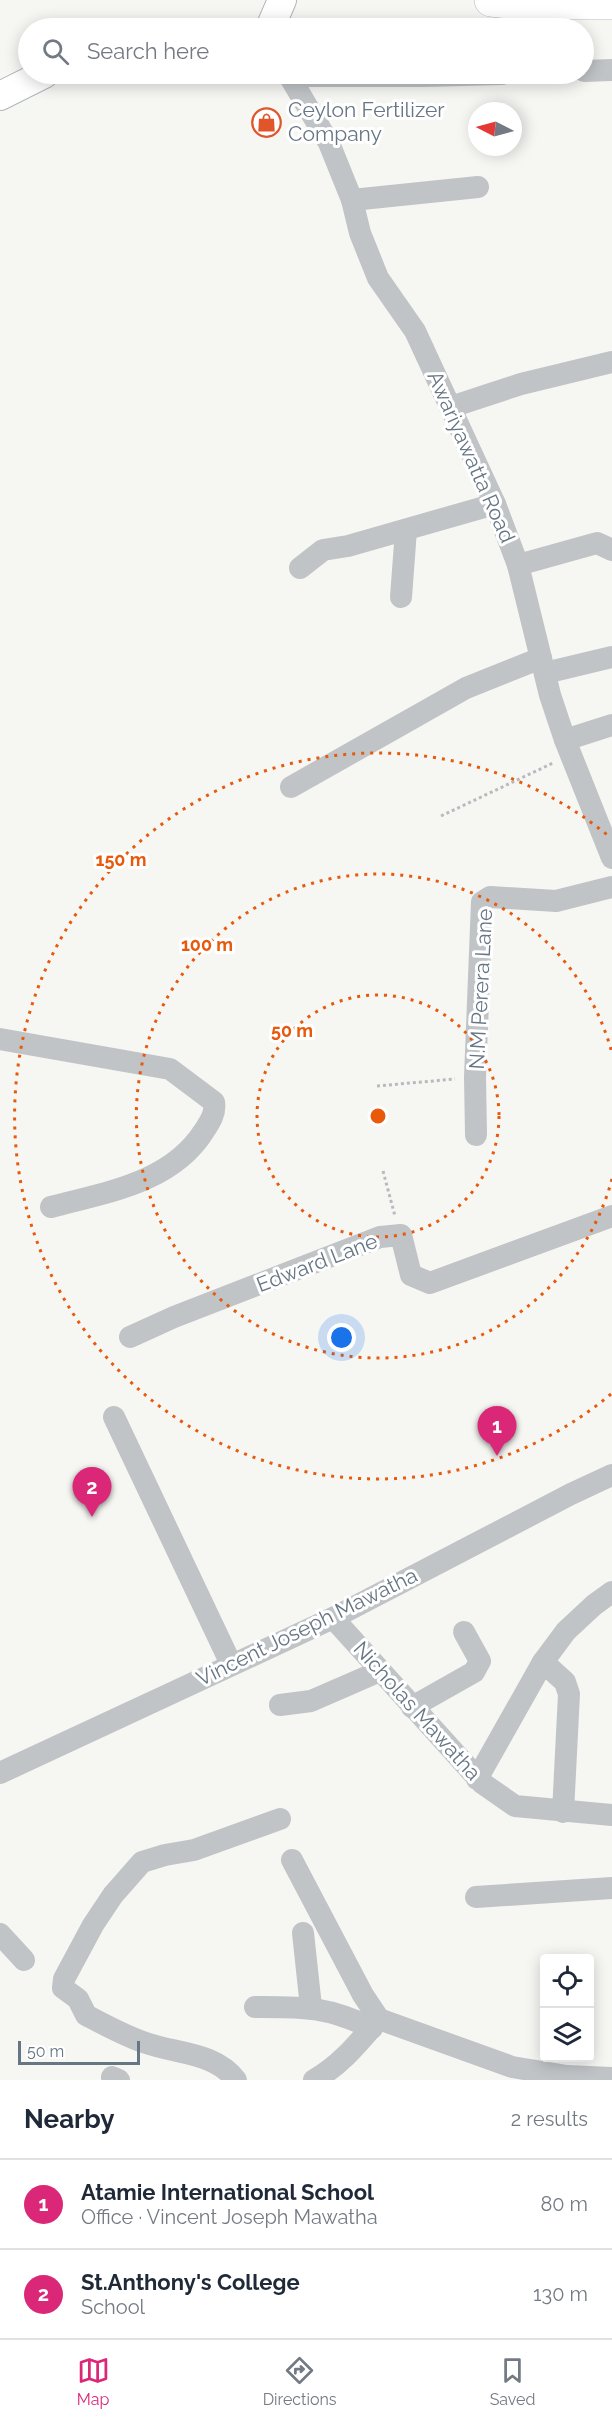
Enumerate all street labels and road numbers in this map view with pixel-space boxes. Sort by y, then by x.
street label: Awariyawatta Road [422,367,521,547]
street label: N.M Perera Lane [464,908,497,1070]
street label: Edward Lane [253,1228,381,1297]
street label: Vincent Joseph Mawatha [192,1562,421,1691]
street label: Nicholas Mawatha [349,1636,486,1785]

